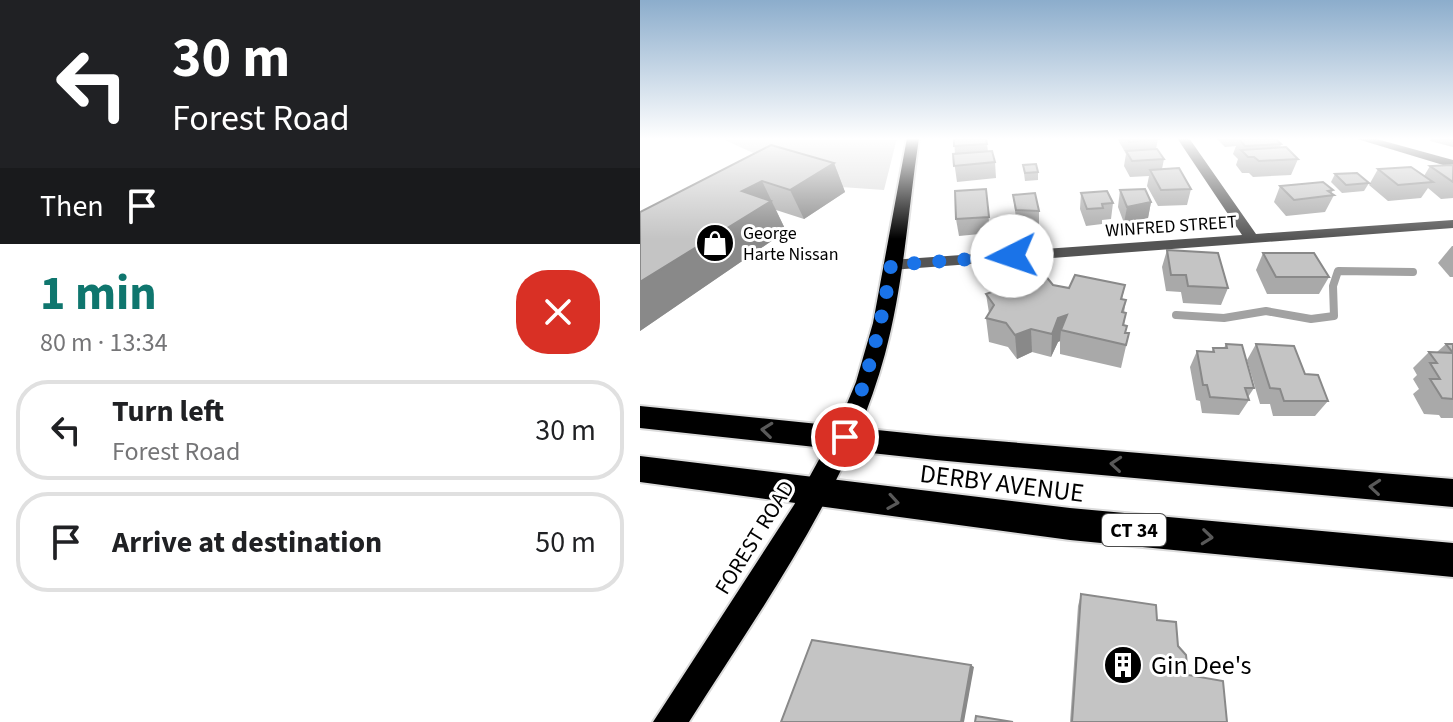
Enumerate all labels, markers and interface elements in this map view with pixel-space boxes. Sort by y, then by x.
text: 30 m [172,19,290,98]
icon: left [40,32,144,136]
text: Forest Road [172,93,350,144]
icon: arrive [120,184,164,228]
text: Then [40,185,104,228]
street label: WINFRED STREET [1105,209,1238,244]
position arrow [970,214,1054,298]
place label: George Harte Nissan [743,221,839,267]
shop icon: George Harte Nissan [694,222,736,264]
text: 1 min [40,260,157,328]
button: close [516,270,600,354]
text: 80 m · 13:34 [40,324,168,361]
text: Turn left [112,390,224,433]
pin [811,403,879,471]
icon: left [44,408,88,452]
text: 30 m [535,409,596,452]
icon: arrive [823,415,867,459]
one-way arrow [760,421,773,438]
text: Forest Road [112,433,240,470]
street label: DERBY AVENUE [918,455,1086,512]
one-way arrow [1109,456,1122,473]
street label: FOREST ROAD [707,474,803,601]
one-way arrow [1368,478,1381,495]
one-way arrow [887,493,900,510]
road number: CT 34 [1102,514,1166,546]
icon: arrive [44,520,88,564]
text: Arrive at destination [112,521,382,564]
text: 50 m [535,521,596,564]
one-way arrow [1201,529,1214,546]
building icon: Gin Dee's [1102,644,1144,686]
place label: Gin Dee's [1151,647,1252,684]

